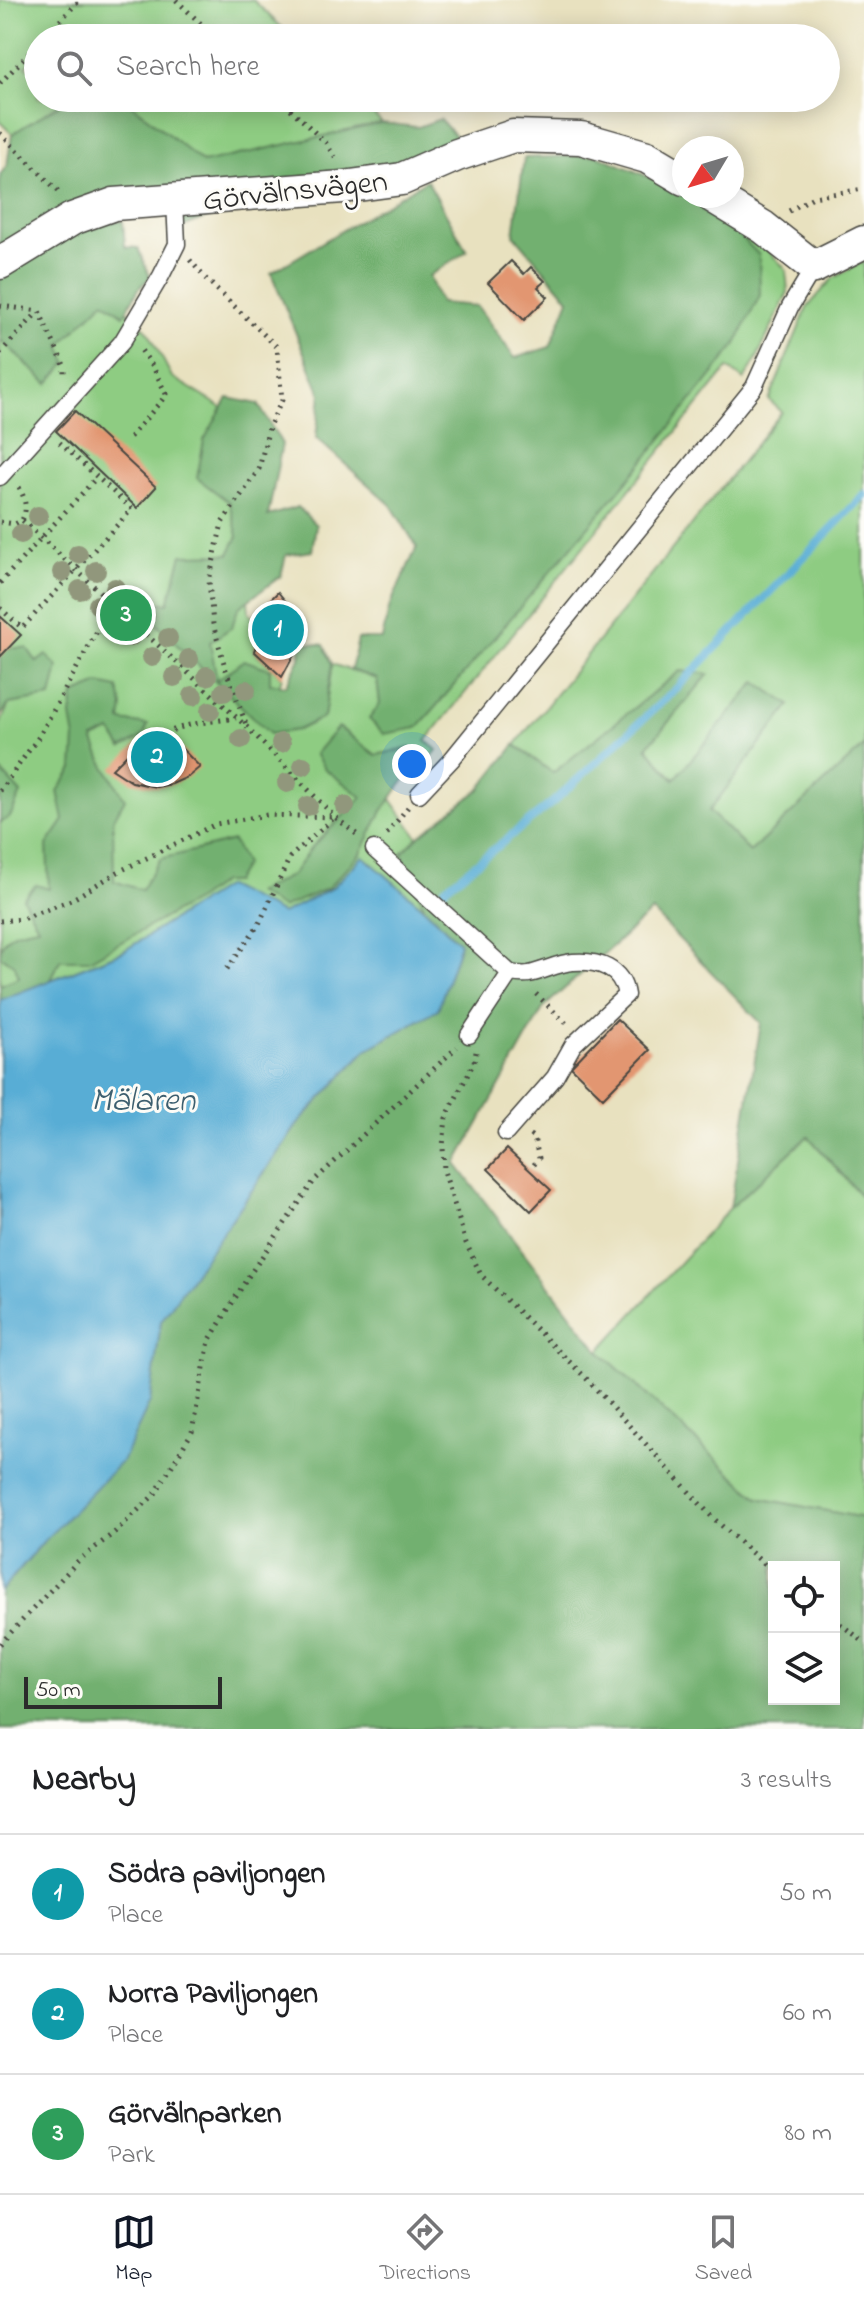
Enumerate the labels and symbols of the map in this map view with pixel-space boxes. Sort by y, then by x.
north arrow [672,136,744,208]
street label: Görvälnsvägen [201,159,390,226]
pin: 3 [100,585,152,645]
pin: 1 [252,600,304,660]
pin: 2 [131,727,183,787]
your location [392,744,432,784]
water label: Mälaren [91,1077,196,1127]
scale bar [24,1673,222,1709]

